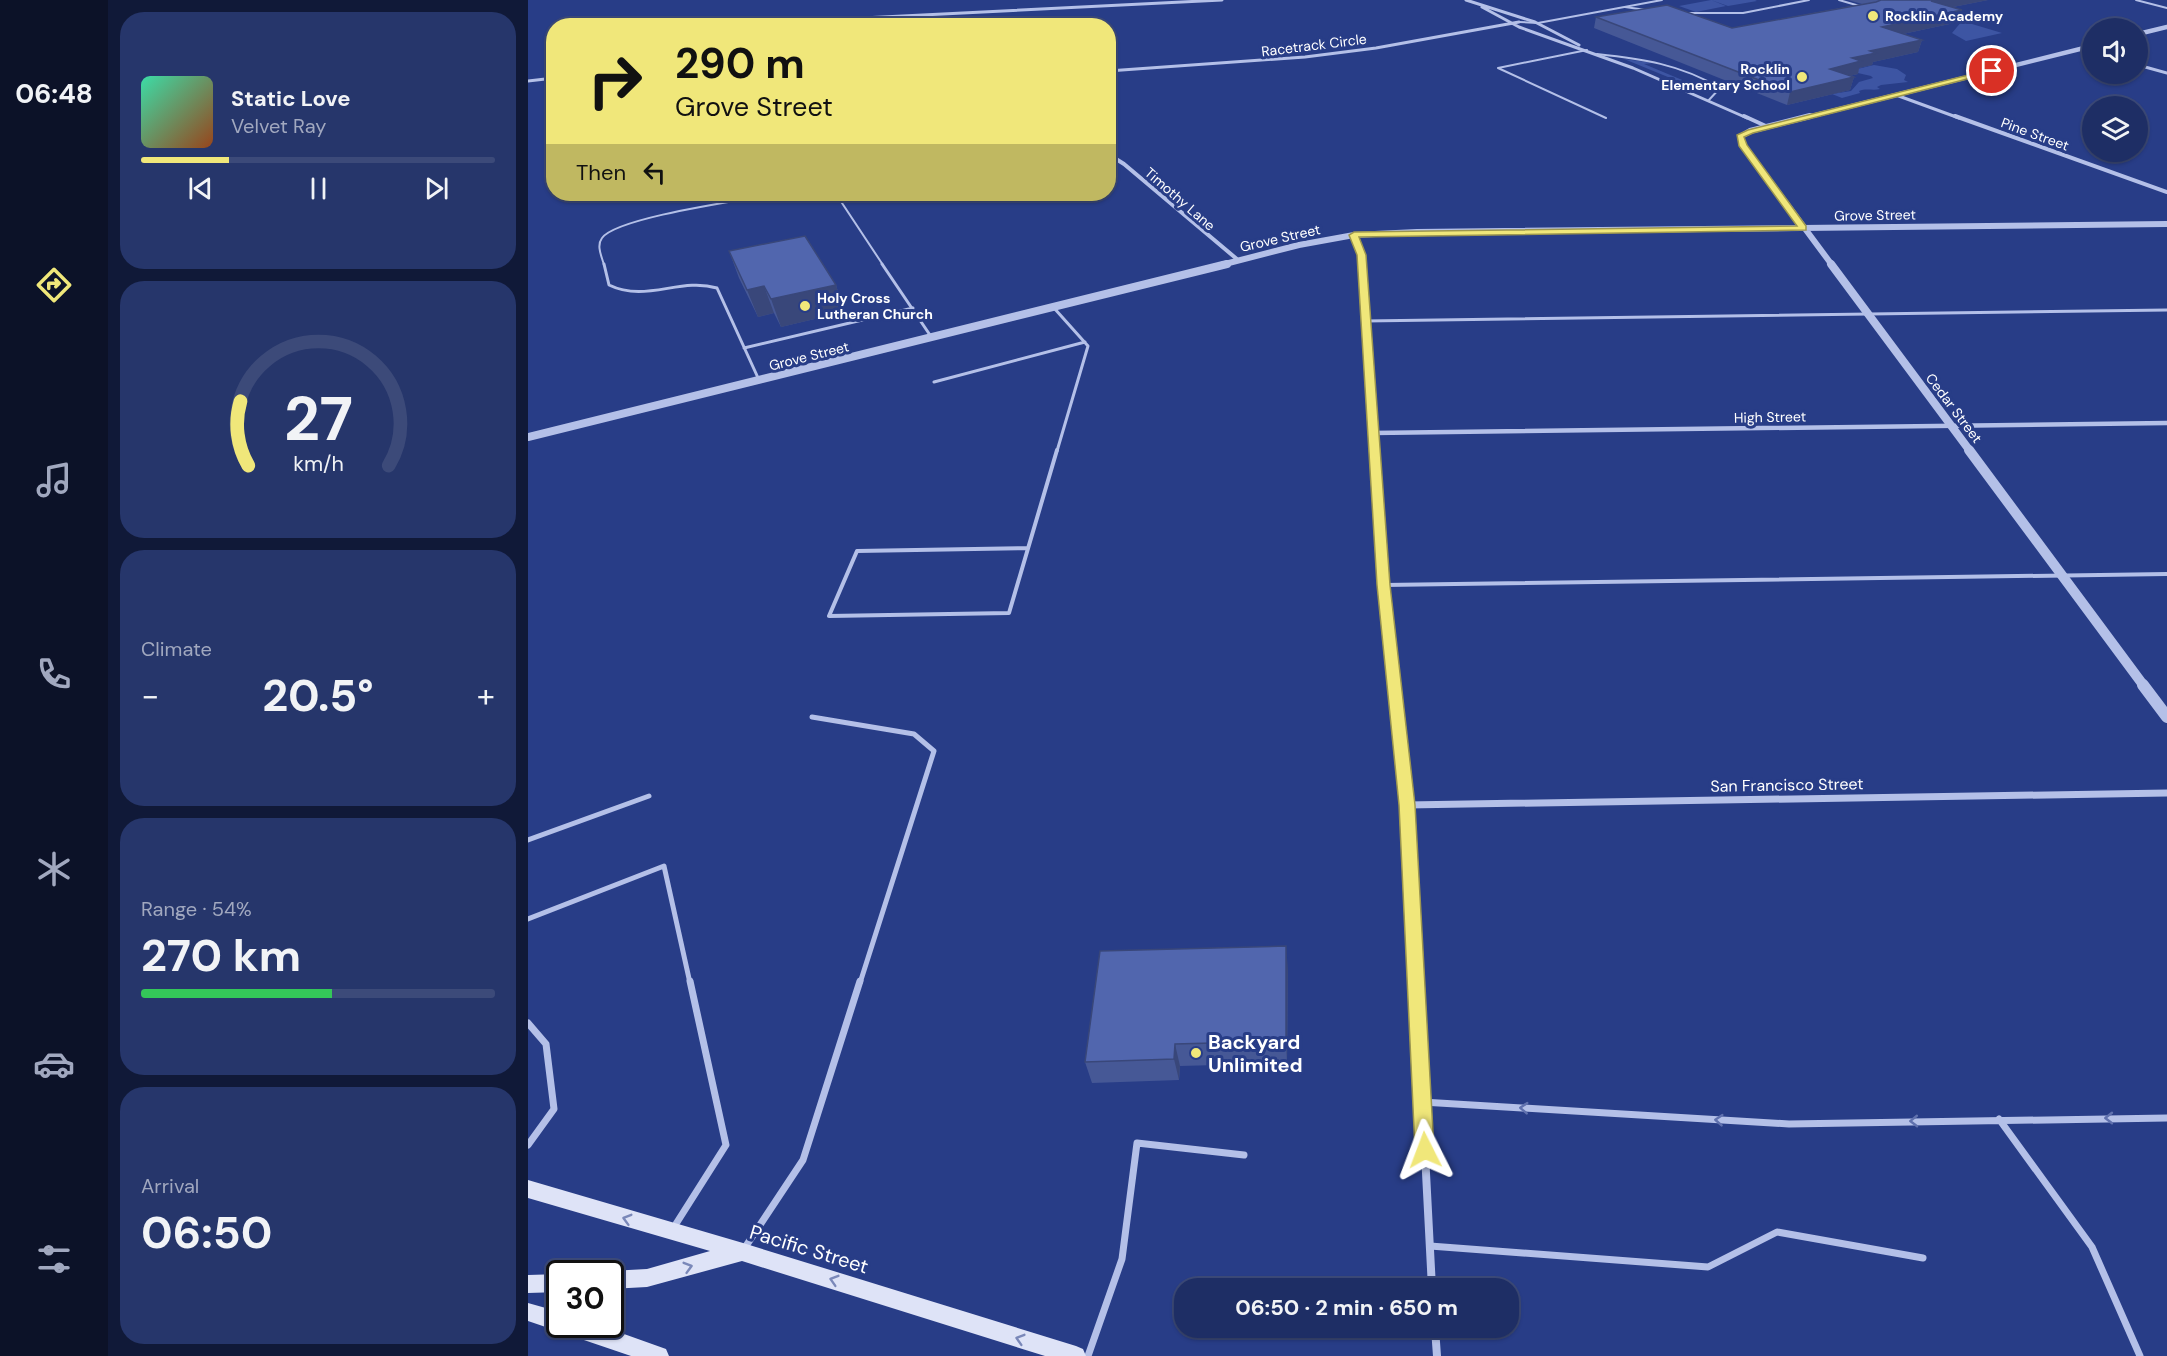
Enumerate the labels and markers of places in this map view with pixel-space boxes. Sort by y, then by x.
place label: Rocklin Academy [1885,7,2004,25]
marker: Rocklin Academy [1866,9,1880,23]
pin [1966,45,2017,96]
place label: Rocklin Elementary School [1661,60,1790,94]
marker: Rocklin Elementary School [1795,70,1809,84]
place label: Holy Cross Lutheran Church [817,289,933,323]
marker: Holy Cross Lutheran Church [798,299,812,313]
place label: Backyard Unlimited [1208,1029,1303,1078]
marker: Backyard Unlimited [1189,1046,1203,1060]

